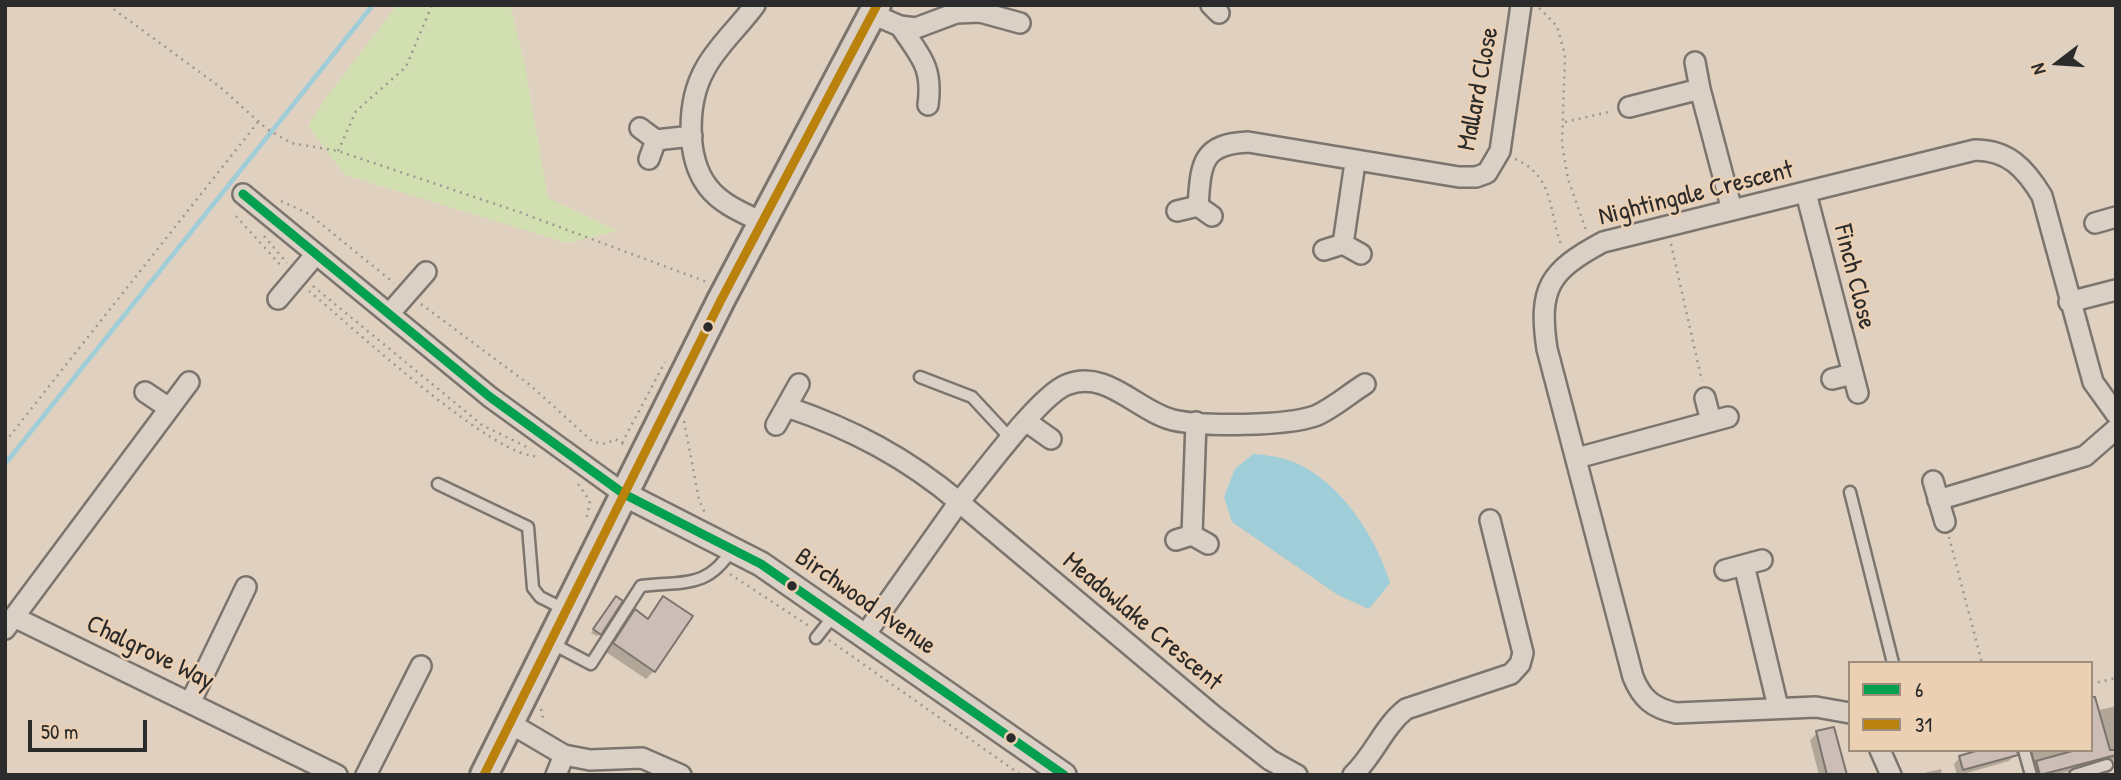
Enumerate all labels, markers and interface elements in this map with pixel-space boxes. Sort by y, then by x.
street label: Mallard Close [1452,25,1506,153]
north arrow [2023,28,2093,98]
text: N [2024,61,2052,78]
street label: Nightingale Crescent [1595,155,1797,233]
street label: Finch Close [1826,222,1882,332]
unlabelled marker [701,320,715,334]
street label: Birchwood Avenue [788,542,942,662]
street label: Meadowlake Crescent [1056,546,1228,698]
unlabelled marker [785,579,799,593]
street label: Chalgrove Way [81,609,219,697]
legend [1848,661,2093,752]
text: 6 [1915,675,1923,704]
scale bar [32,706,150,750]
text: 31 [1915,710,1932,739]
text: 50 m [41,717,78,746]
unlabelled marker [1004,731,1018,745]

